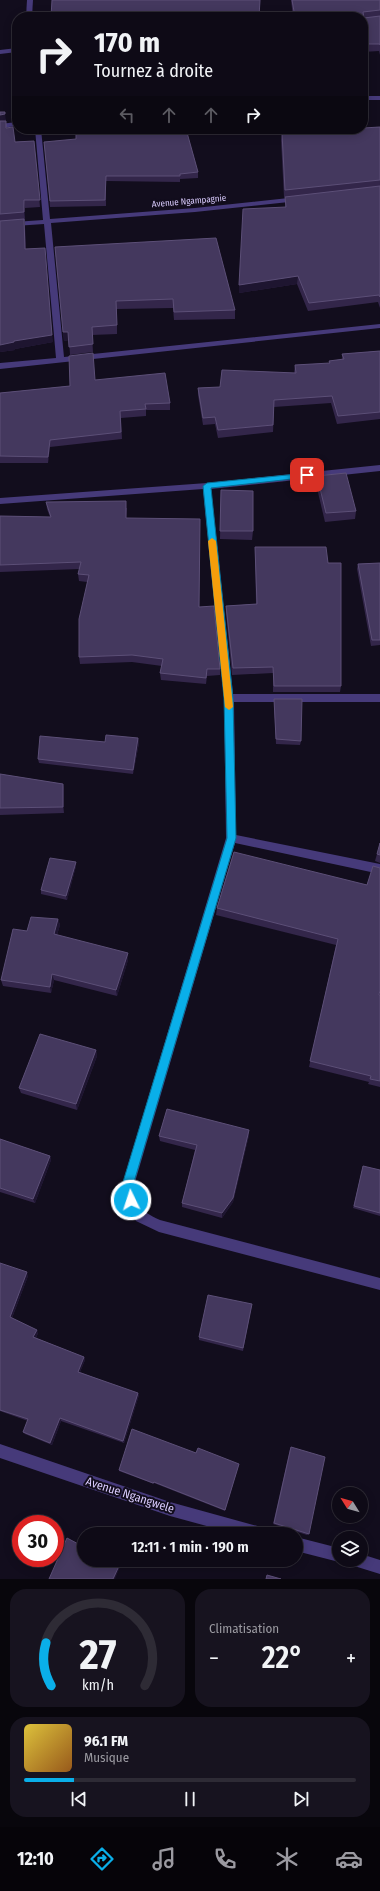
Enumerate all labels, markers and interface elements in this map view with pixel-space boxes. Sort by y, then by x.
text: 170 m [94,26,160,59]
icon: right [28,28,80,80]
text: Tournez à droite [94,60,213,82]
icon: left [116,104,138,126]
icon: ahead [158,104,180,126]
icon: ahead [200,104,222,126]
icon: right [242,104,264,126]
street label: Avenue Ngampagnie [151,193,227,209]
pin [290,458,324,492]
icon: arrive [296,464,318,486]
position arrow [110,1179,152,1221]
street label: Avenue Ngangwele [84,1474,176,1516]
north arrow [332,1487,368,1523]
map controls [332,1487,368,1567]
speed limit sign: 30 [12,1515,64,1567]
button: layers [332,1531,368,1567]
text: 12:11 · 1 min · 190 m [131,1538,249,1556]
text: Climatisation [209,1621,279,1636]
text: 27 [78,1630,116,1680]
text: 22° [262,1640,303,1676]
text: − [209,1645,219,1672]
text: + [346,1645,356,1672]
text: km/h [82,1677,113,1694]
text: 96.1 FM [84,1732,128,1750]
text: Musique [84,1750,129,1765]
icon: previous [68,1788,90,1810]
icon: pause [179,1788,201,1810]
icon: next [290,1788,312,1810]
icon: directions [88,1845,116,1873]
icon: music [150,1845,178,1873]
icon: phone [211,1845,239,1873]
icon: climate [273,1845,301,1873]
icon: car [335,1845,363,1873]
text: 12:10 [17,1848,54,1870]

